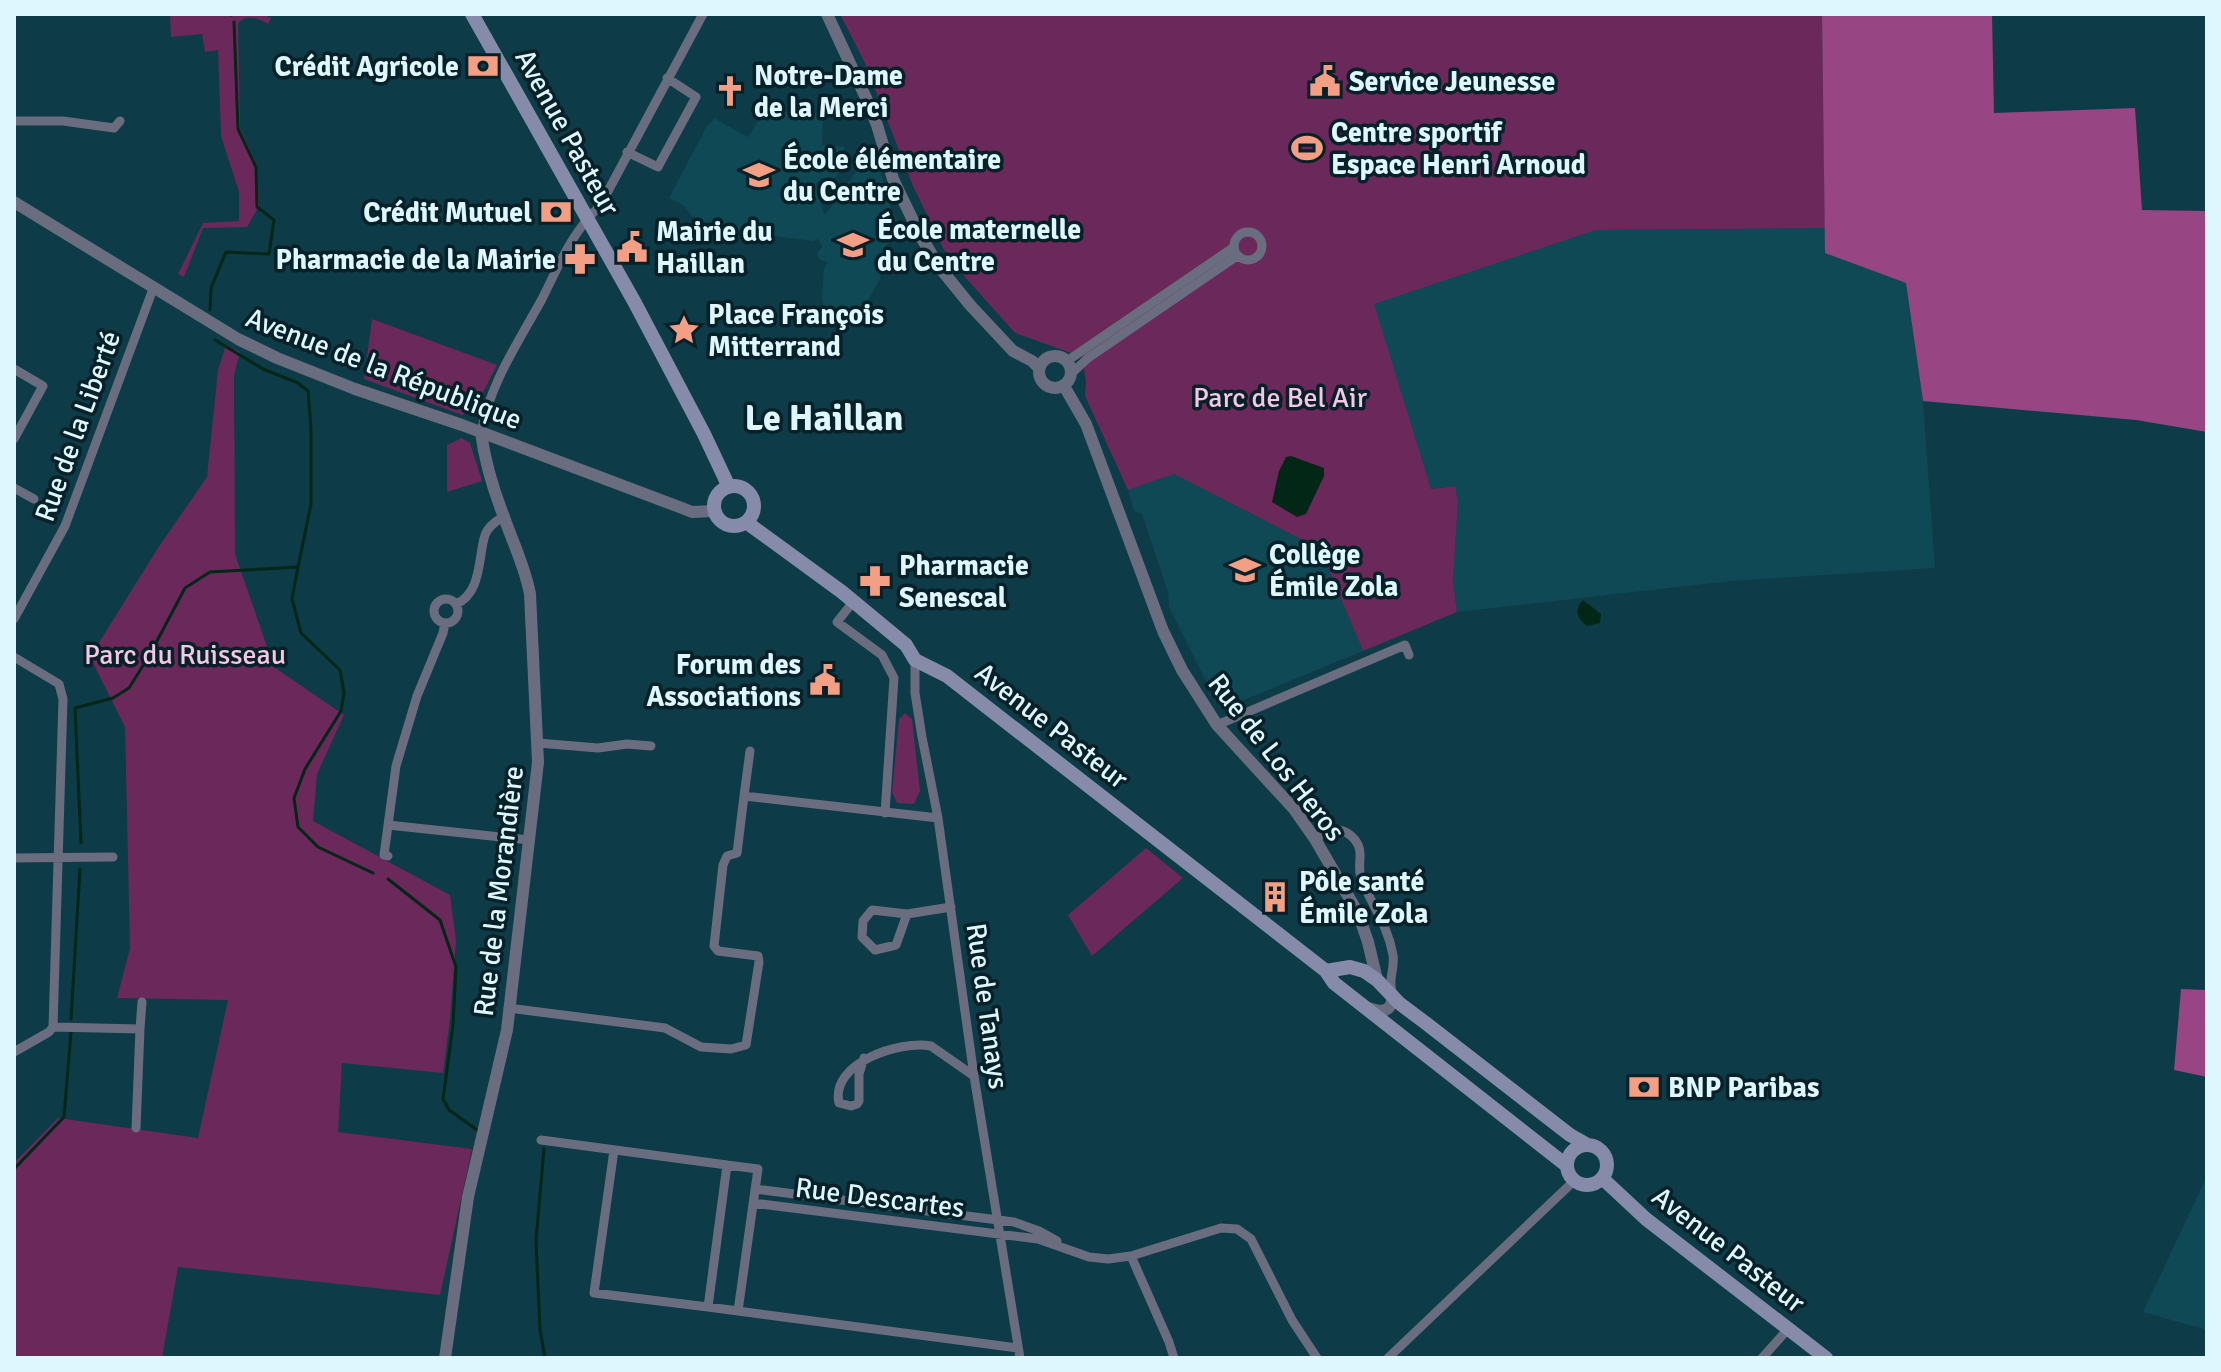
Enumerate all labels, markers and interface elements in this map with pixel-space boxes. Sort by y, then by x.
street label: Avenue Pasteur [507,43,627,222]
bank icon: Crédit Agricole [466,49,500,83]
place label: Crédit Agricole [275,50,459,84]
place label: Notre-Dame de la Merci [754,59,903,125]
public building icon: Service Jeunesse [1308,64,1342,98]
place label: Service Jeunesse [1349,65,1555,99]
church icon: Notre-Dame de la Merci [713,74,747,108]
place label: Centre sportif Espace Henri Arnoud [1331,116,1586,182]
sports icon: Centre sportif Espace Henri Arnoud [1290,131,1324,165]
place label: École élémentaire du Centre [783,141,1001,209]
school or university icon: École élémentaire du Centre [742,158,776,192]
bank icon: Crédit Mutuel [539,195,573,229]
place label: Crédit Mutuel [363,196,532,230]
place label: École maternelle du Centre [877,211,1081,279]
place label: Mairie du Haillan [656,215,773,281]
school or university icon: École maternelle du Centre [836,228,870,262]
public building icon: Mairie du Haillan [615,230,649,264]
pharmacy icon: Pharmacie de la Mairie [563,242,597,276]
place label: Pharmacie de la Mairie [275,243,556,277]
place label: Place François Mitterrand [708,298,884,364]
street label: Avenue de la République [241,301,526,437]
place icon: Place François Mitterrand [667,313,701,347]
street label: Rue de la Liberté [28,326,128,526]
park label: Parc de Bel Air [1193,381,1368,415]
district label: Le Haillan [745,396,903,441]
place label: Collège Émile Zola [1269,538,1398,604]
place label: Pharmacie Senescal [899,549,1029,615]
school or university icon: Collège Émile Zola [1228,553,1262,587]
pharmacy icon: Pharmacie Senescal [858,564,892,598]
park label: Parc du Ruisseau [84,638,286,672]
place label: Forum des Associations [646,648,801,714]
street label: Avenue Pasteur [968,656,1135,796]
public building icon: Forum des Associations [808,663,842,697]
street label: Rue de Los Heros [1200,667,1352,848]
street label: Rue de la Morandière [467,764,531,1018]
place label: Pôle santé Émile Zola [1299,865,1428,931]
building icon: Pôle santé Émile Zola [1258,880,1292,914]
street label: Rue de Tanays [959,921,1015,1091]
bank icon: BNP Paribas [1627,1070,1661,1104]
place label: BNP Paribas [1668,1071,1819,1105]
street label: Rue Descartes [793,1171,966,1225]
street label: Avenue Pasteur [1645,1180,1812,1320]

